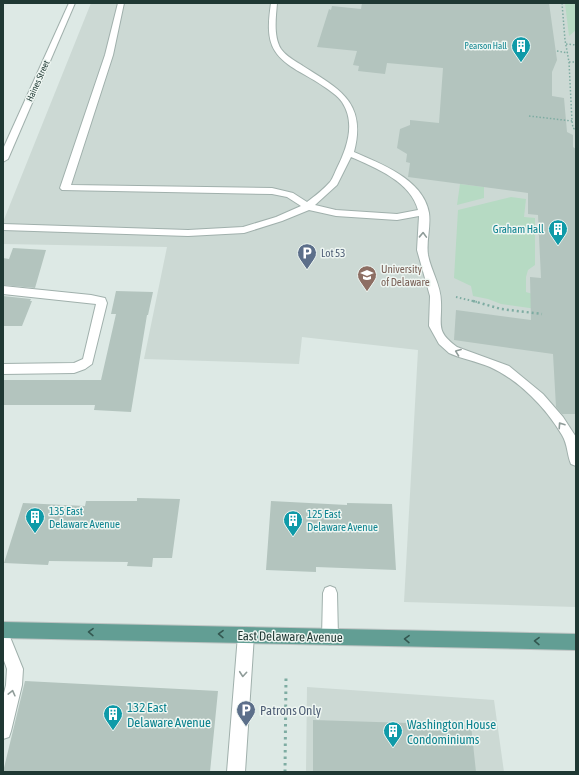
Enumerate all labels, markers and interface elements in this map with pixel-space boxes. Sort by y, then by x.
building icon: Pearson Hall [510,35,532,63]
place label: Pearson Hall [465,41,508,51]
street label: Haines Street [24,58,52,103]
building icon: Graham Hall [547,218,569,246]
place label: Graham Hall [493,223,544,235]
one-way arrow [419,232,428,238]
parking icon: Lot 53 [296,242,318,270]
place label: Lot 53 [321,247,345,259]
place label: University of Delaware [381,263,430,288]
school or university icon: University of Delaware [356,264,378,292]
one-way arrow [454,348,461,356]
one-way arrow [559,422,566,429]
place label: 135 East Delaware Avenue [49,505,120,530]
building icon: 135 East Delaware Avenue [24,506,46,534]
place label: 125 East Delaware Avenue [307,508,378,533]
building icon: 125 East Delaware Avenue [282,509,304,537]
one-way arrow [88,628,94,636]
street label: East Delaware Avenue [237,628,343,645]
one-way arrow [218,630,224,639]
one-way arrow [404,634,410,643]
one-way arrow [534,637,540,646]
one-way arrow [239,671,248,677]
one-way arrow [8,690,16,696]
parking icon: Patrons Only [235,699,257,727]
place label: 132 East Delaware Avenue [127,700,211,730]
building icon: 132 East Delaware Avenue [102,703,124,731]
place label: Patrons Only [260,703,322,718]
place label: Washington House Condominiums [407,717,496,747]
building icon: Washington House Condominiums [382,720,404,748]

